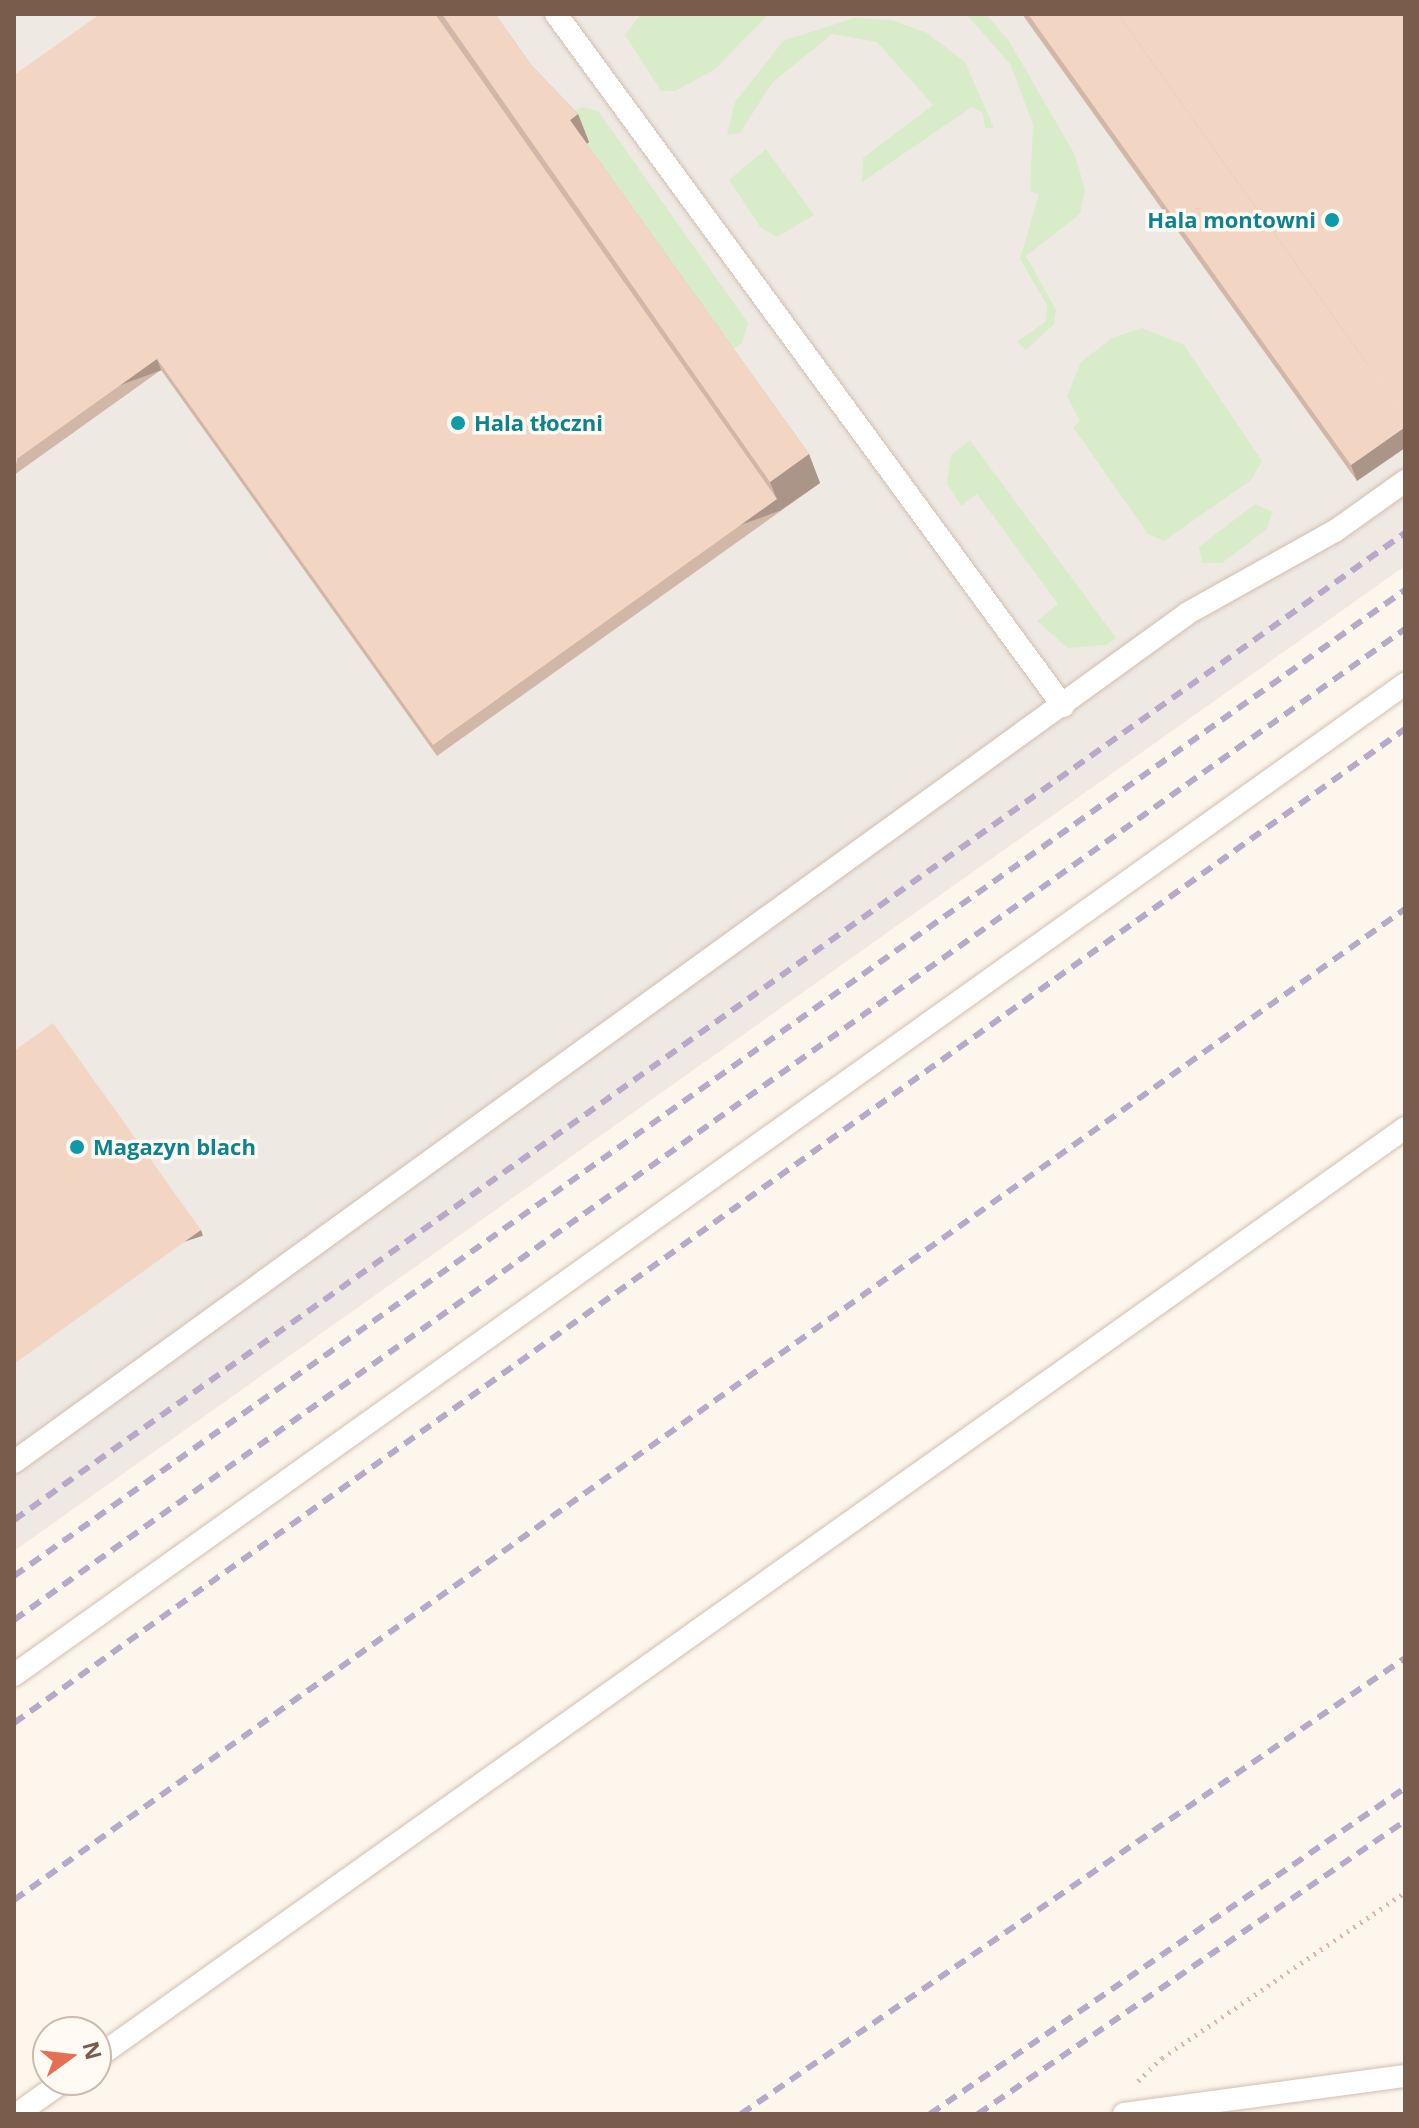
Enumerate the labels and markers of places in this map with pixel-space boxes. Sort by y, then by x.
place label: Hala montowni [1147,207,1316,233]
marker: Hala montowni [1323,211,1341,229]
place label: Hala tłoczni [474,410,603,436]
marker: Hala tłoczni [449,414,467,432]
place label: Magazyn blach [93,1134,256,1160]
marker: Magazyn blach [68,1138,86,1156]

